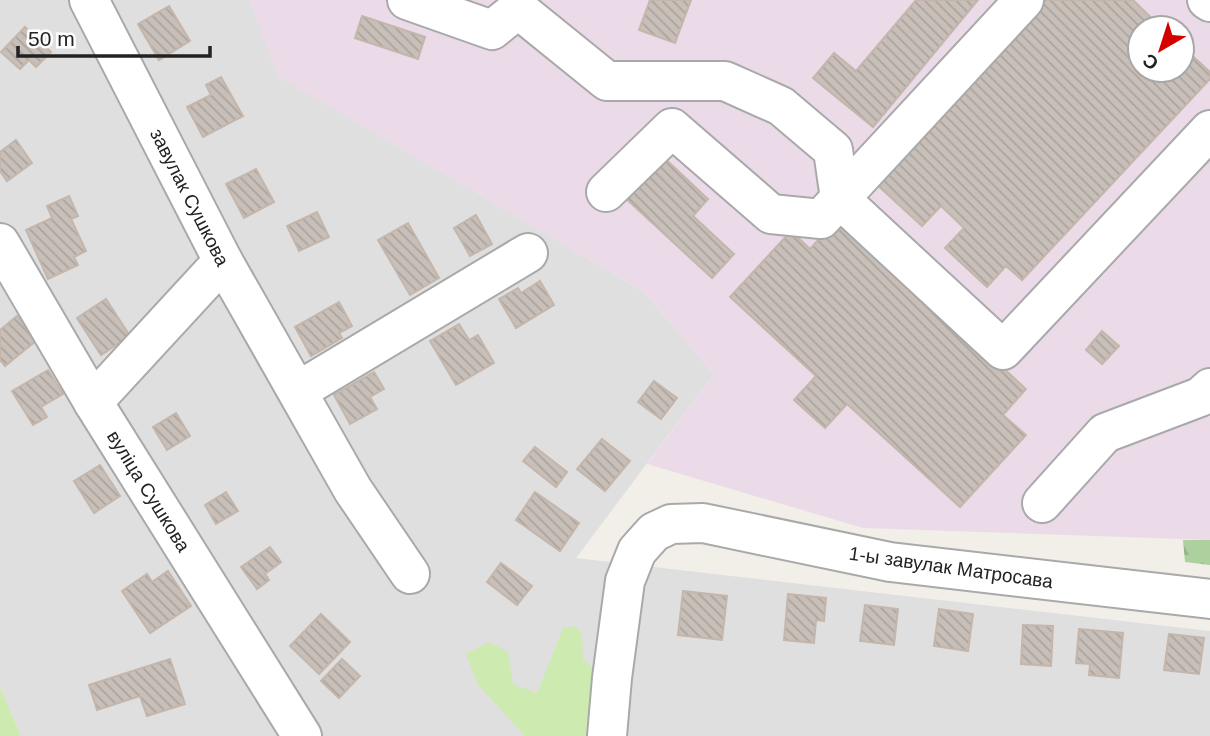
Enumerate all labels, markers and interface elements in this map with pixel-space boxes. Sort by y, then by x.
scale bar [18,14,210,58]
north arrow [1126,14,1196,84]
text: 50 m [28,27,75,50]
text: С [1138,49,1163,74]
street label: завулак Сушкова [146,125,233,270]
street label: вуліца Сушкова [103,427,194,556]
street label: 1-ы завулак Матросава [848,543,1055,592]

